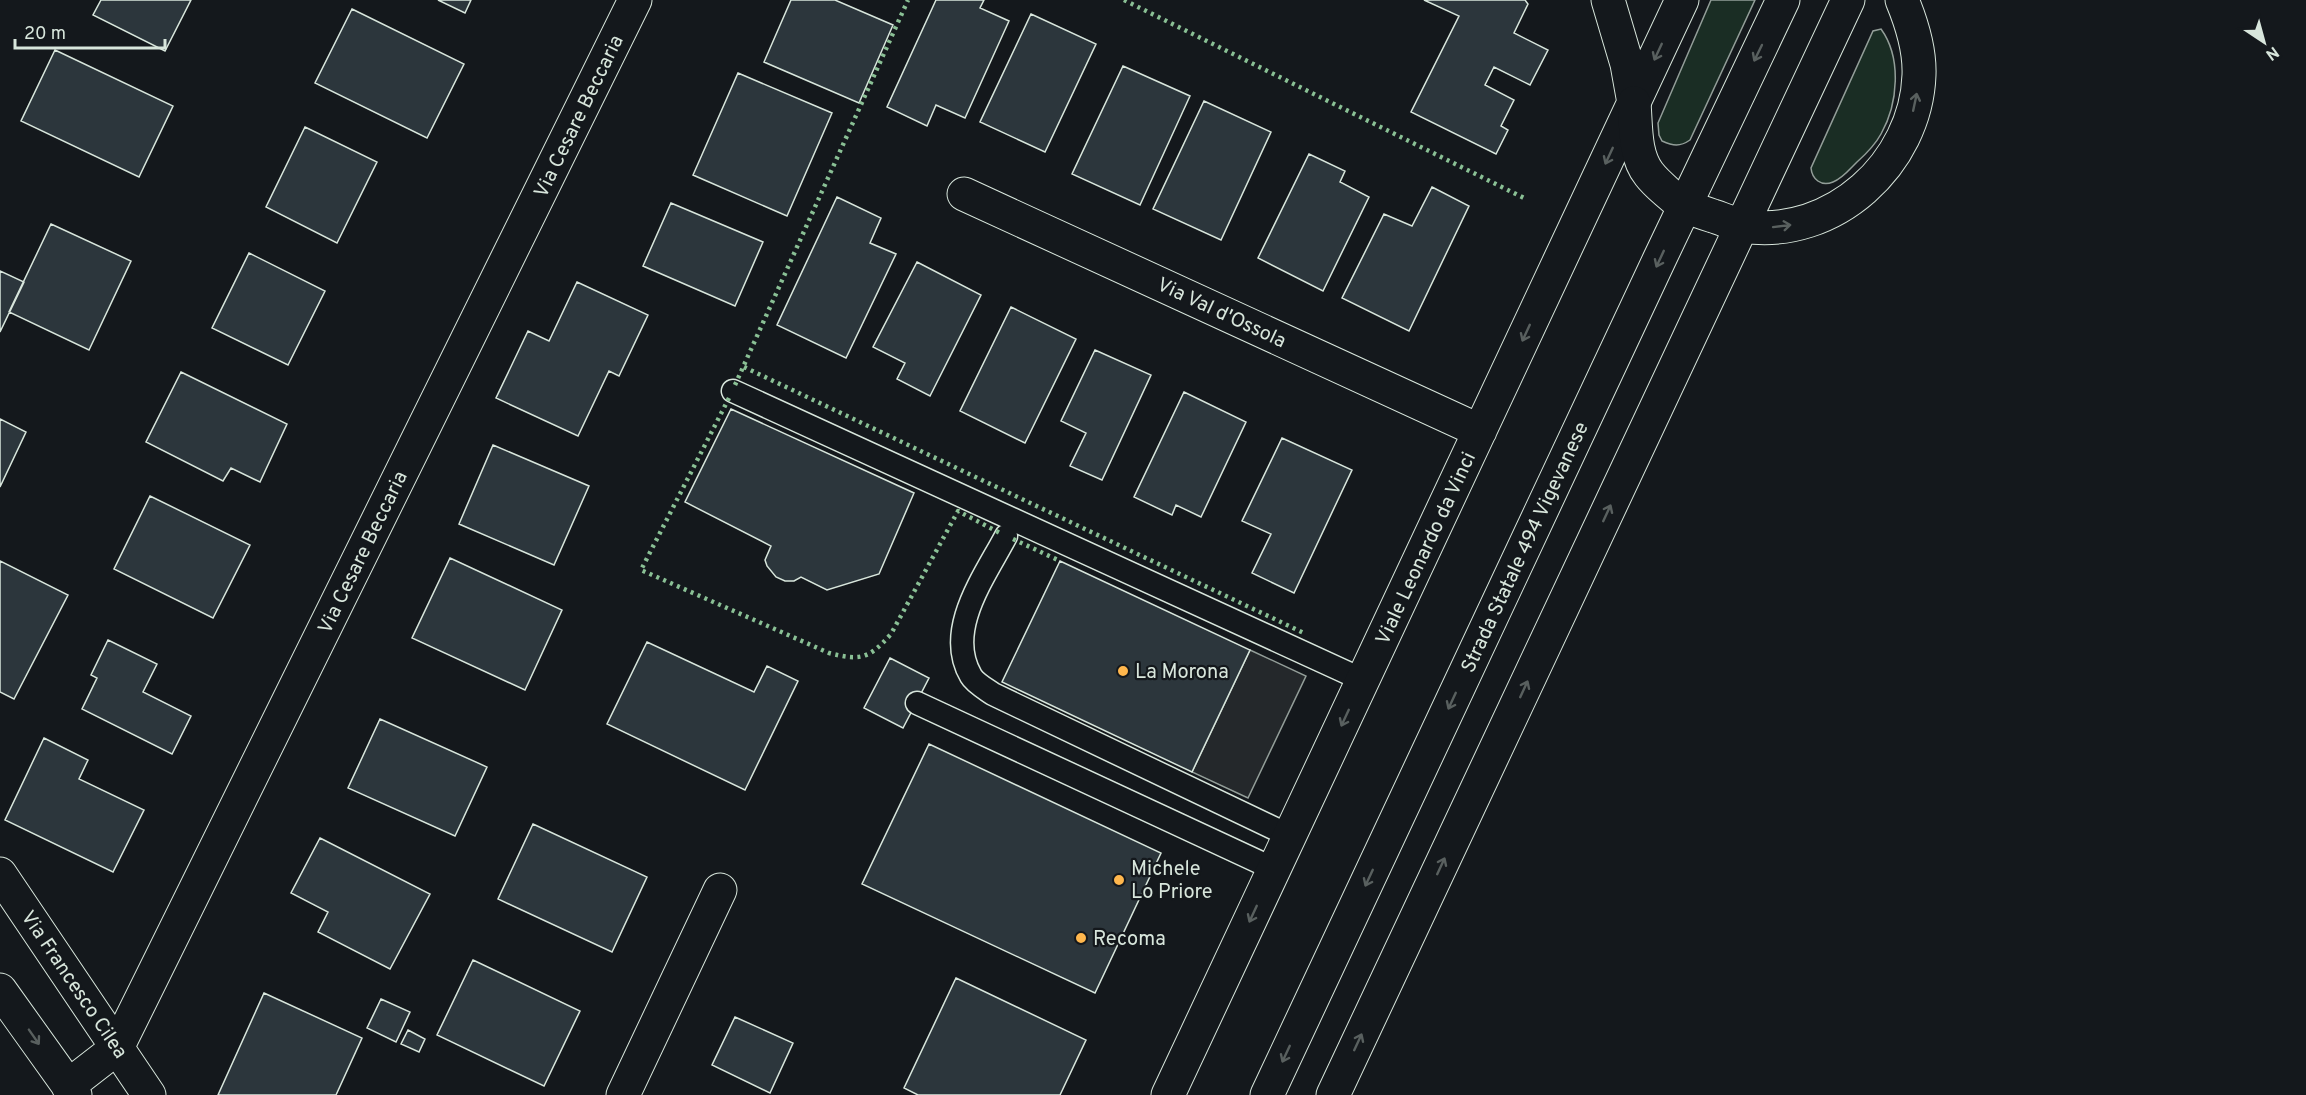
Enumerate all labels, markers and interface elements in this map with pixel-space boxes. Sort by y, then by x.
scale bar [15,12,165,50]
north arrow [2234,12,2294,72]
text: 20 m [24,23,66,46]
street label: Via Cesare Beccaria [529,31,631,203]
text: N [2261,41,2282,64]
one-way arrow [1652,42,1664,60]
one-way arrow [1752,43,1764,61]
one-way arrow [1910,93,1921,112]
one-way arrow [1603,147,1615,165]
one-way arrow [1771,220,1791,231]
one-way arrow [1653,249,1665,267]
street label: Via Val d'Ossola [1152,273,1290,355]
one-way arrow [1520,323,1532,341]
street label: Strada Statale 494 Vigevanese [1456,418,1595,677]
street label: Viale Leonardo da Vinci [1371,448,1483,649]
street label: Via Cesare Beccaria [313,467,415,639]
one-way arrow [1602,504,1614,522]
place label: La Morona [1135,660,1229,686]
marker: La Morona [1116,664,1130,678]
one-way arrow [1519,681,1531,699]
one-way arrow [1445,692,1457,710]
one-way arrow [1338,709,1350,727]
place label: Michele Lo Priore [1131,857,1213,906]
one-way arrow [1436,857,1448,875]
one-way arrow [1362,868,1374,886]
marker: Michele Lo Priore [1112,873,1126,887]
one-way arrow [1246,904,1258,922]
street label: Via Francesco Cilea [14,906,133,1064]
place label: Recoma [1093,927,1166,953]
marker: Recoma [1074,931,1088,945]
one-way arrow [28,1029,40,1045]
one-way arrow [1353,1034,1364,1052]
one-way arrow [1279,1045,1291,1063]

